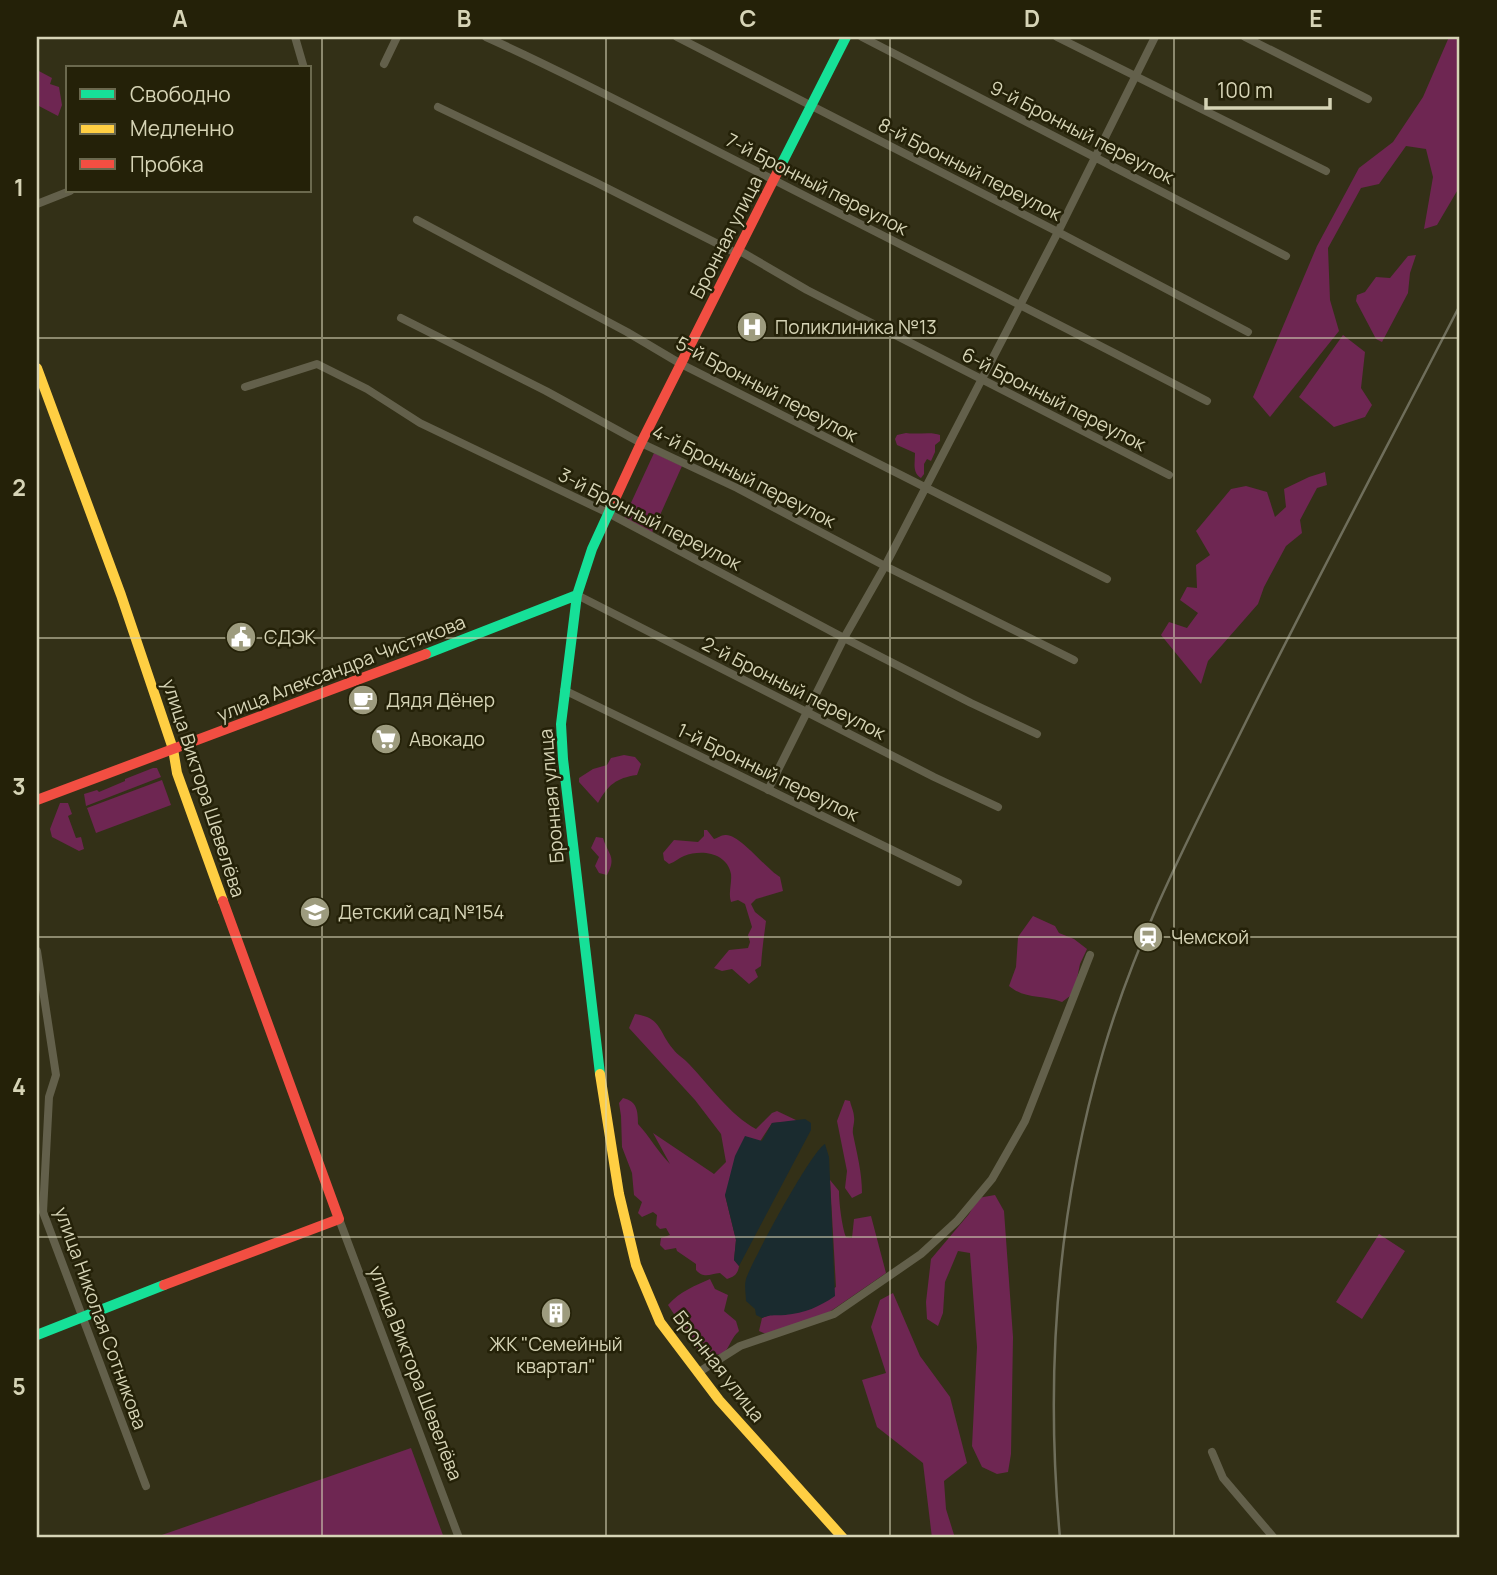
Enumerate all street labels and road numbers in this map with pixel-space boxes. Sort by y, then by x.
street label: 9-й Бронный переулок [985,74,1179,190]
street label: 8-й Бронный переулок [874,111,1067,227]
street label: 7-й Бронный переулок [722,127,913,241]
street label: Бронная улица [684,171,768,303]
street label: 5-й Бронный переулок [671,330,863,448]
street label: 6-й Бронный переулок [957,341,1151,457]
street label: 4-й Бронный переулок [648,418,841,534]
street label: 3-й Бронный переулок [554,462,746,577]
street label: улица Александра Чистякова [213,609,469,727]
street label: 2-й Бронный переулок [698,630,891,746]
street label: улица Виктора Шевелёва [156,676,252,900]
street label: 1-й Бронный переулок [673,717,864,828]
street label: Бронная улица [532,728,570,864]
street label: улица Николая Сотникова [49,1203,153,1433]
street label: улица Виктора Шевелёва [363,1262,469,1484]
street label: Бронная улица [667,1305,771,1427]

